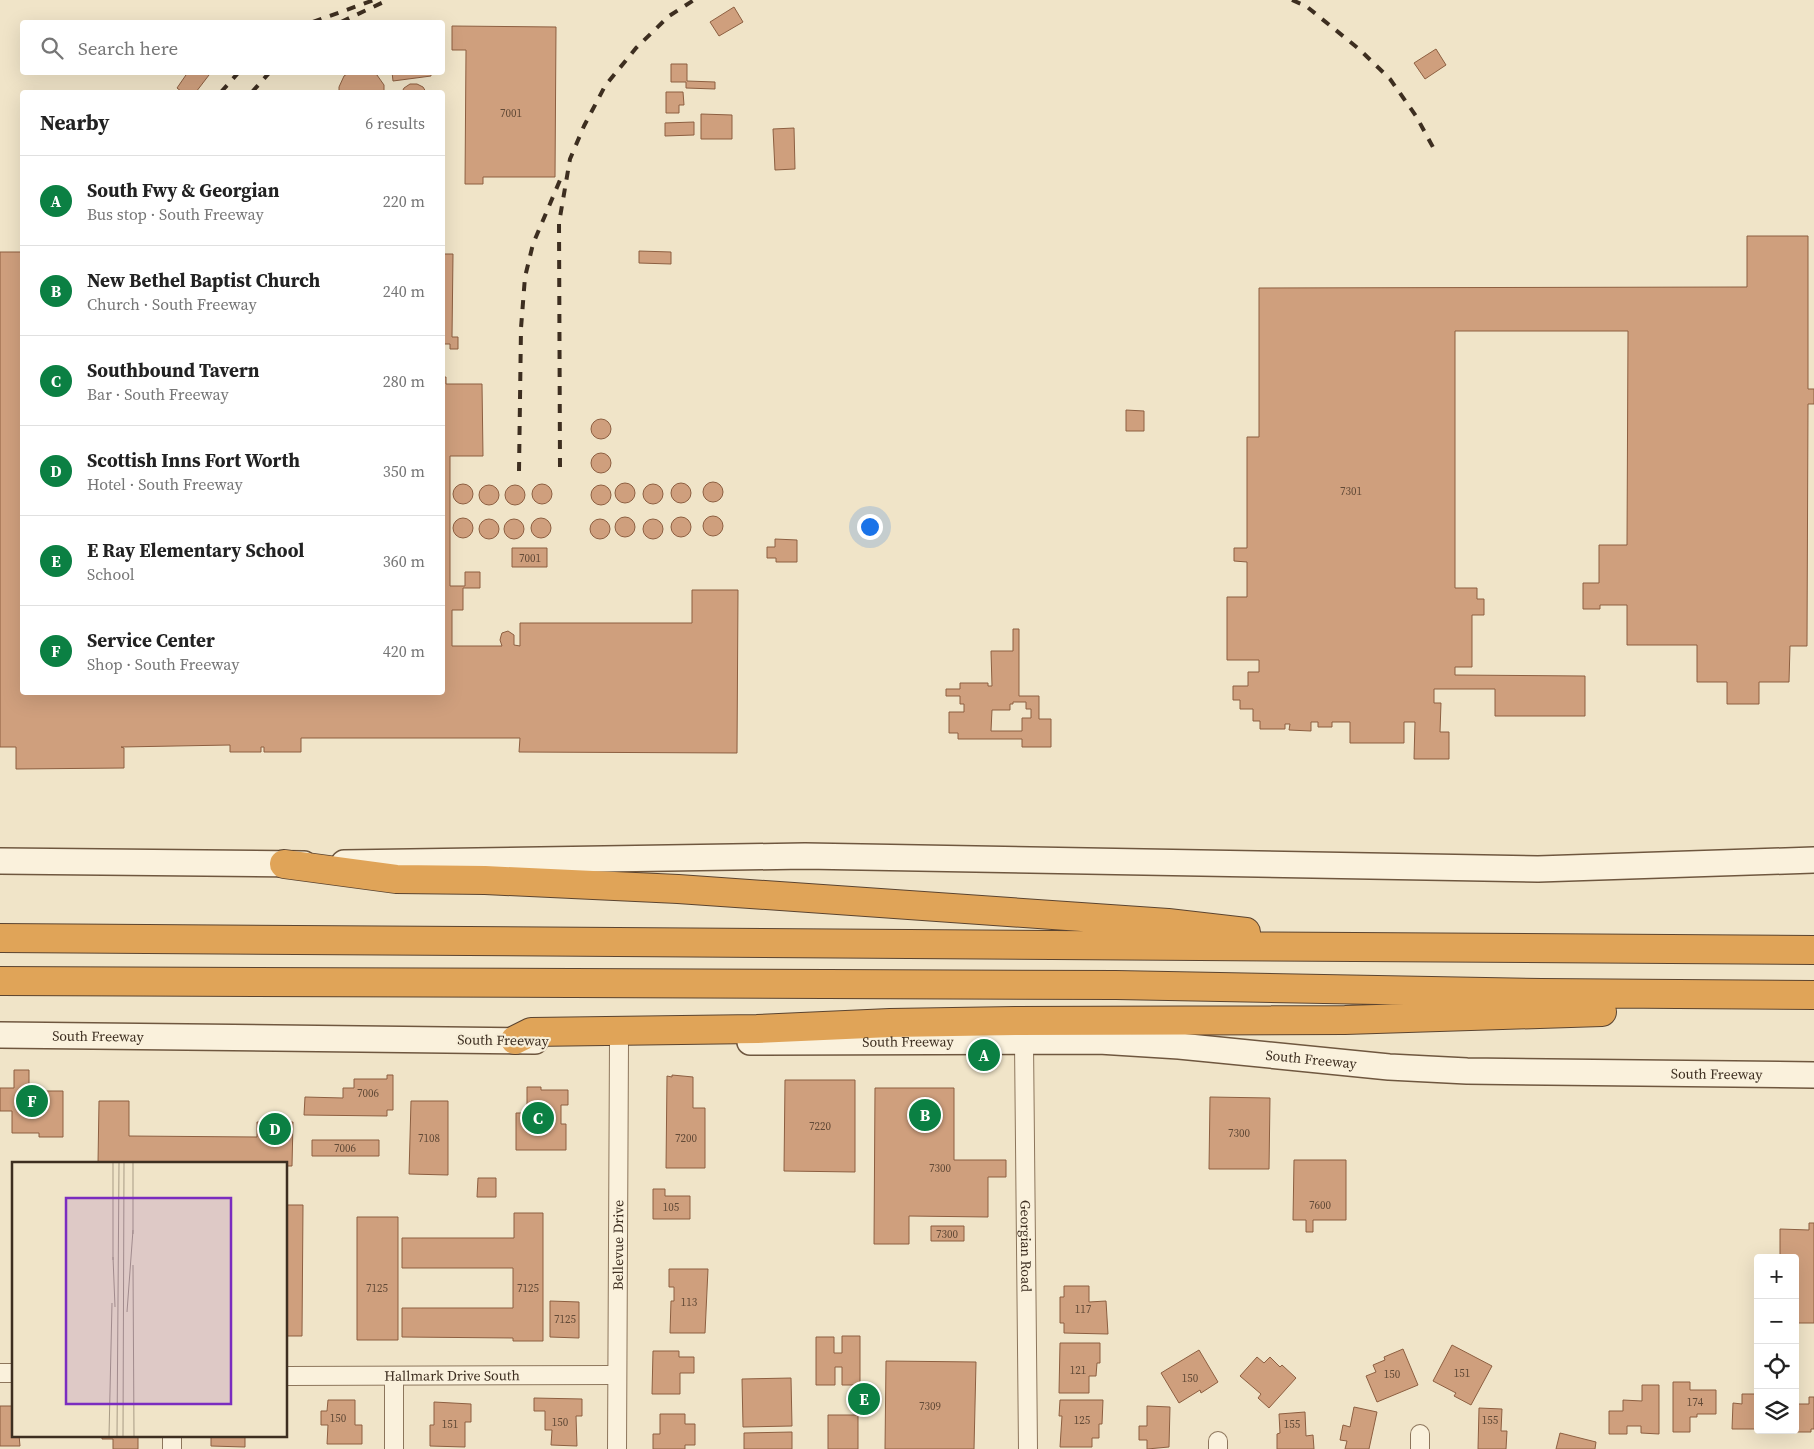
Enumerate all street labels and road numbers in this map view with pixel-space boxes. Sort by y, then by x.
street label: South Freeway [52,1026,145,1047]
street label: South Freeway [457,1029,550,1051]
street label: South Freeway [862,1031,955,1052]
street label: South Freeway [1265,1045,1359,1074]
street label: South Freeway [1671,1063,1763,1084]
street label: Bellevue Drive [608,1200,628,1290]
street label: Georgian Road [1016,1200,1036,1292]
street label: Hallmark Drive South [384,1365,520,1386]

